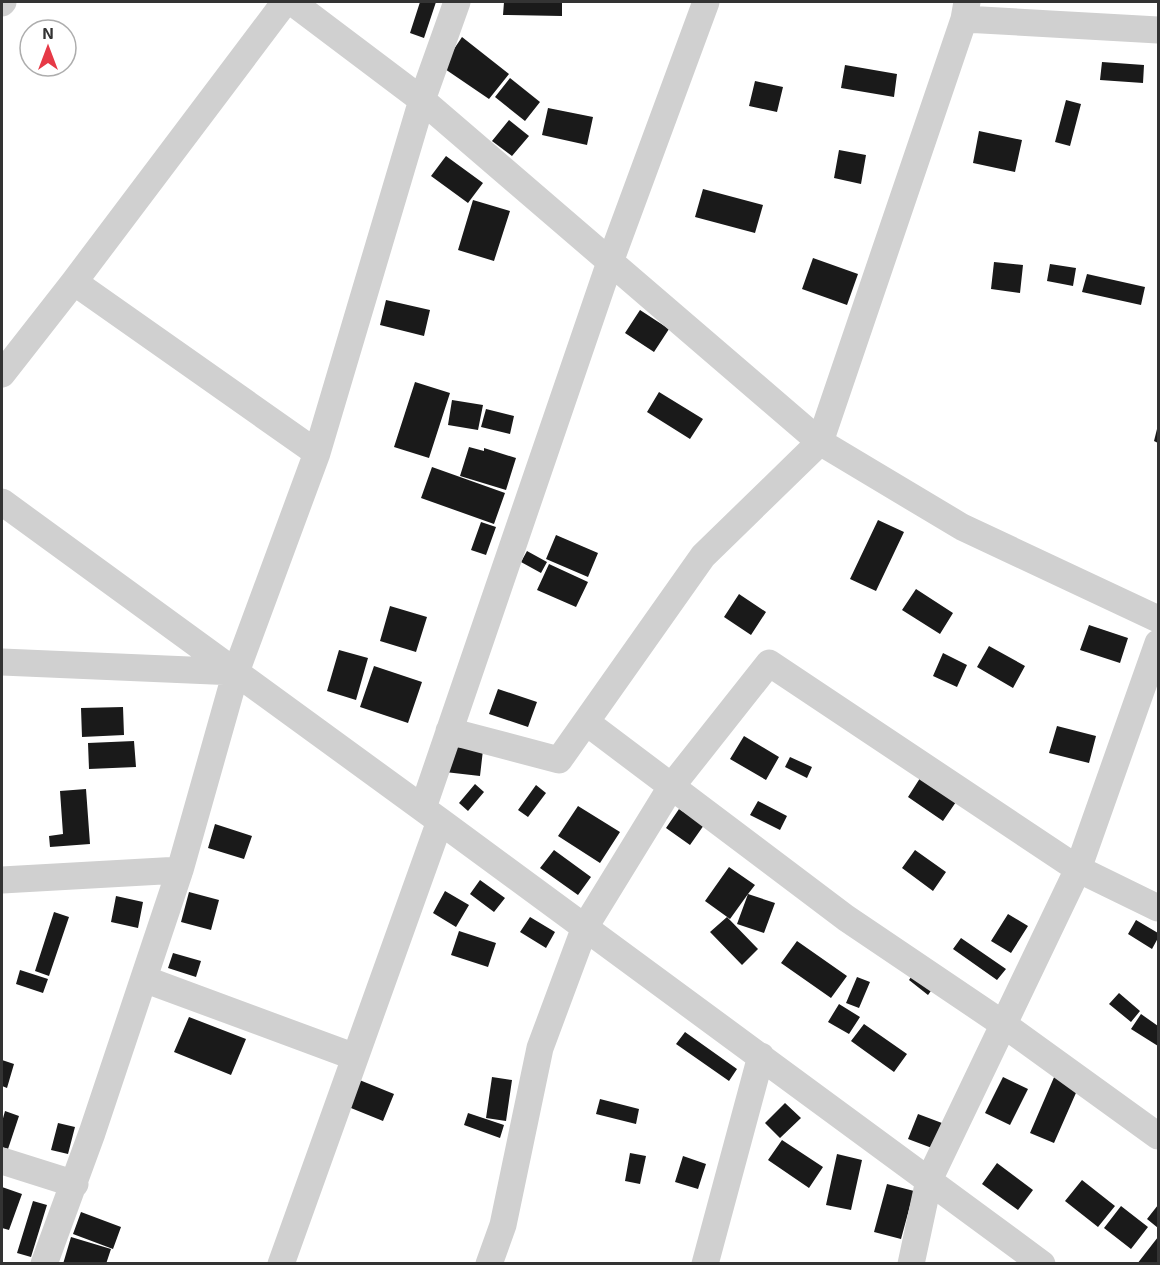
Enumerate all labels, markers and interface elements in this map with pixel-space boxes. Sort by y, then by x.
north arrow [18,18,78,78]
text: N [42,23,54,42]

